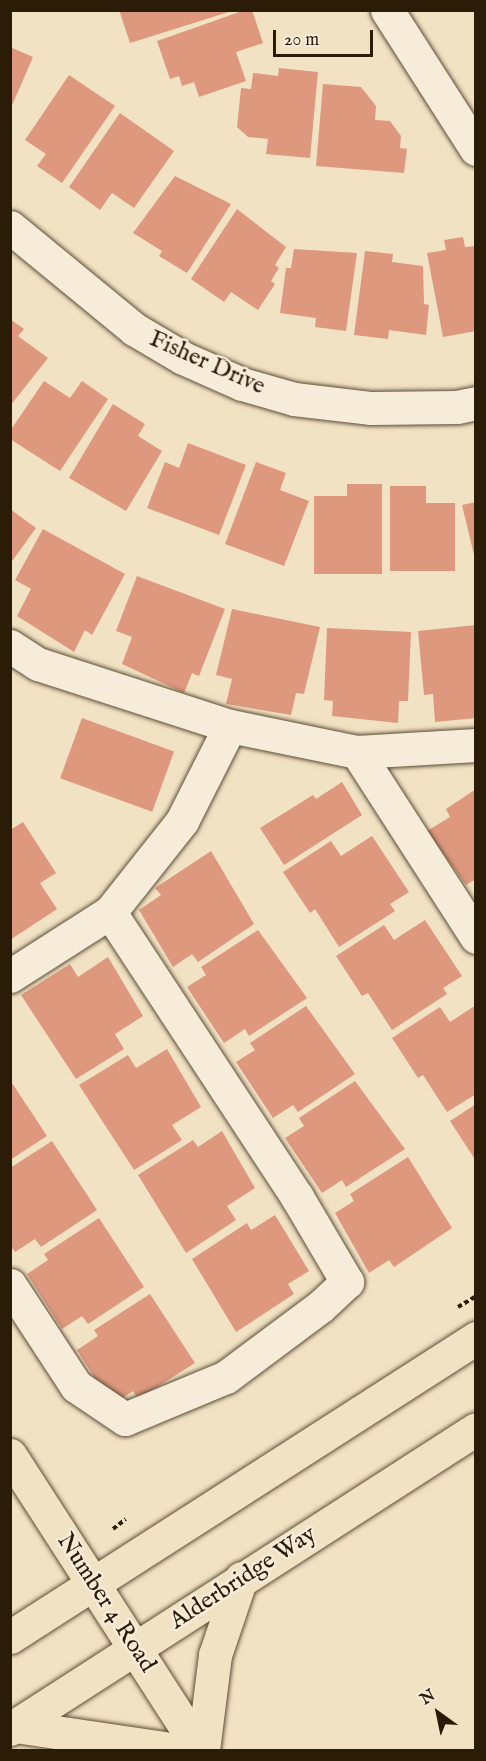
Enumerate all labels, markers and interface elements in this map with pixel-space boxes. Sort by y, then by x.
scale bar [276,18,376,56]
text: 20 m [284,29,319,52]
street label: Fisher Drive [145,325,269,401]
street label: Alderbridge Way [164,1520,322,1636]
street label: Number 4 Road [50,1528,162,1678]
north arrow [408,1683,468,1743]
text: N [417,1686,439,1710]

